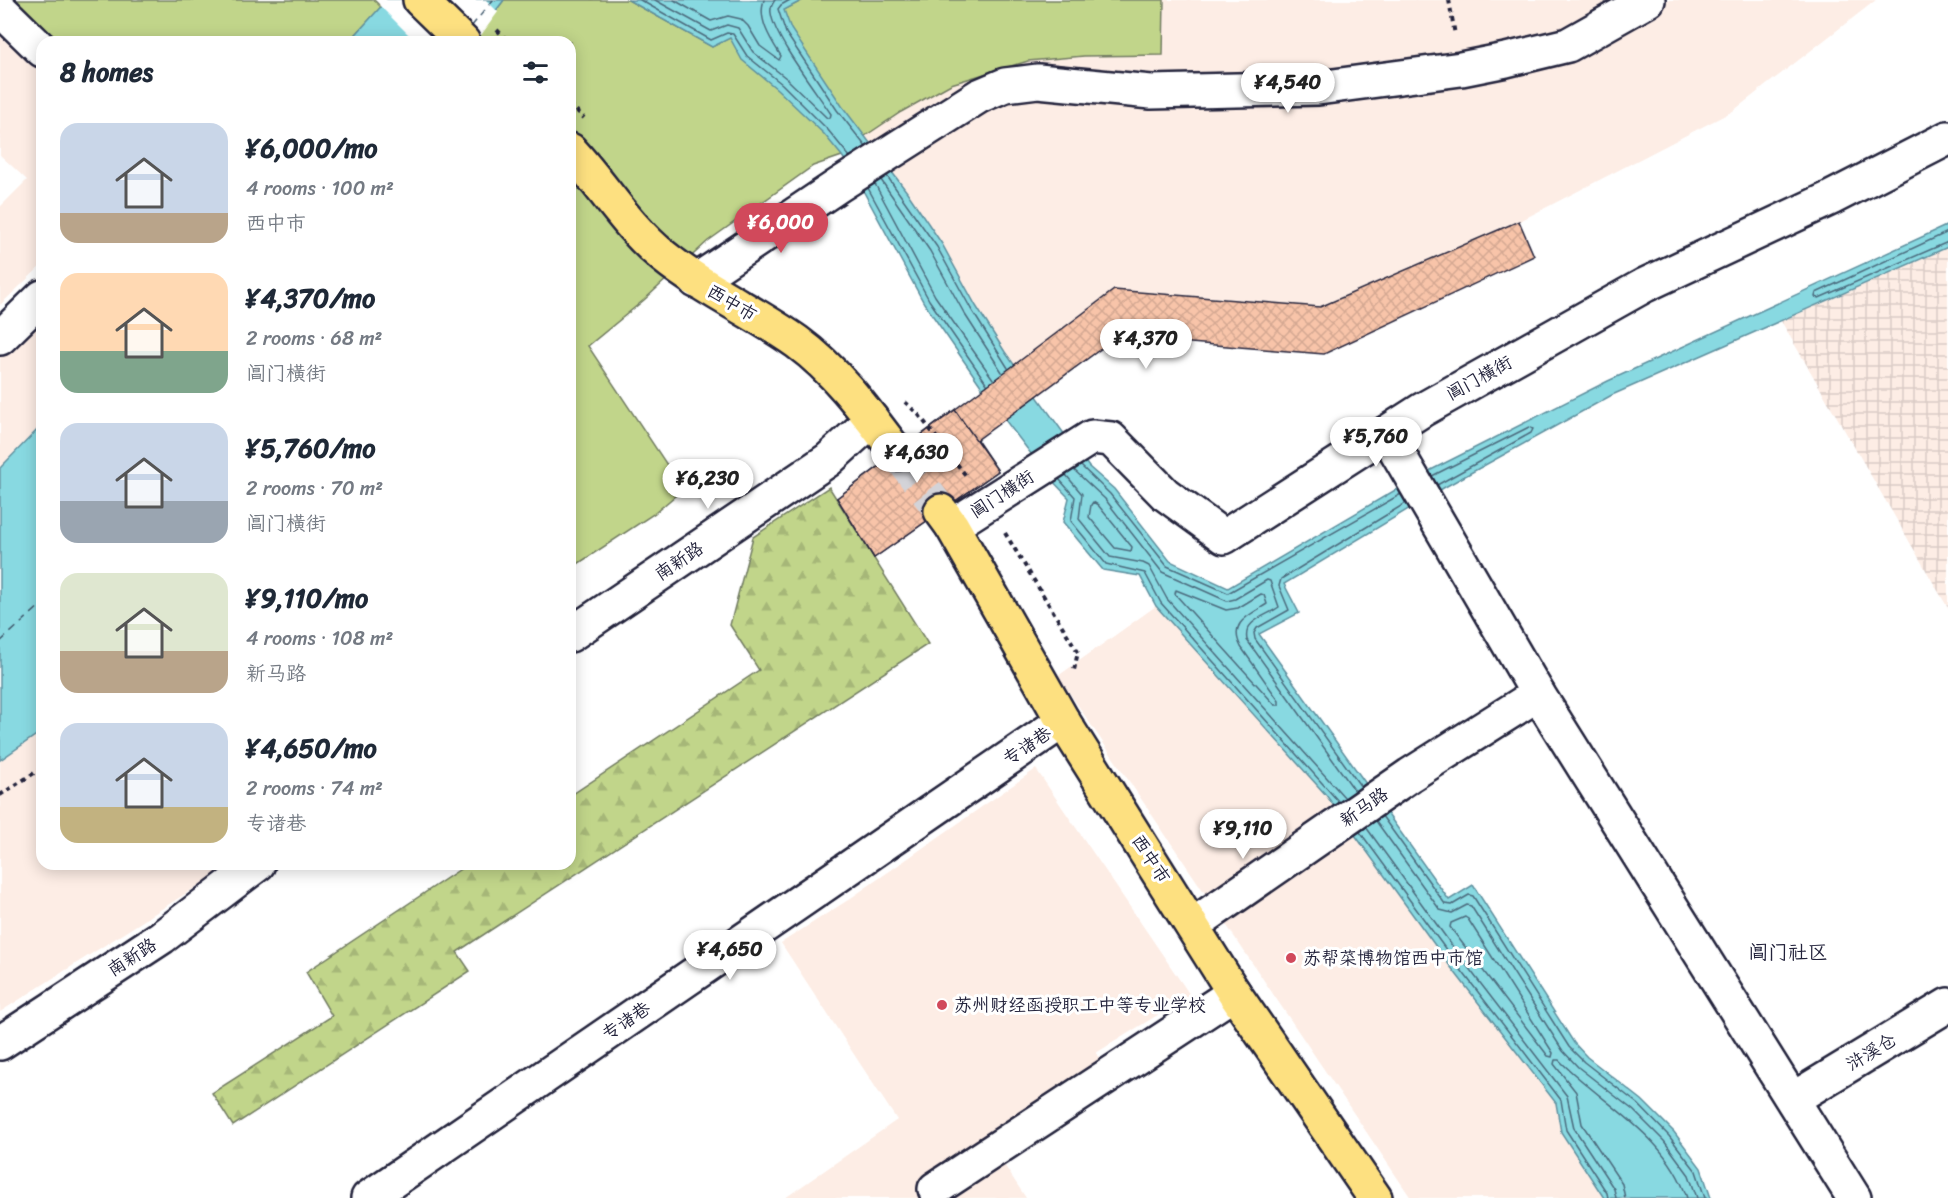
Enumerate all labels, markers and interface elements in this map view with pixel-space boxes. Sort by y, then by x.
text: 8 homes [60,49,153,95]
icon: filters [519,56,552,89]
pin: ¥4,540 [1239,63,1337,114]
text: ¥4,540 [1255,65,1321,100]
text: ¥6,000/mo [246,125,378,171]
icon: home [108,147,180,219]
text: 4 rooms · 100 m² [246,171,394,206]
pin: ¥6,000 [732,203,830,254]
text: ¥6,000 [748,205,814,240]
text: 西中市 [246,206,306,241]
text: ¥4,370/mo [246,275,375,321]
street label: 西中市 [701,275,763,331]
icon: home [108,297,180,369]
pin: ¥4,370 [1097,319,1195,370]
text: 2 rooms · 68 m² [246,321,382,356]
text: ¥4,370 [1114,321,1178,356]
street label: 阊门横街 [1440,347,1518,409]
text: 阊门横街 [246,356,326,391]
pin: ¥5,760 [1327,417,1425,468]
text: ¥5,760 [1344,419,1408,454]
text: ¥5,760/mo [246,425,375,471]
pin: ¥4,630 [868,433,966,484]
text: ¥4,630 [885,435,949,470]
icon: home [108,447,180,519]
pin: ¥6,230 [659,459,757,510]
text: ¥6,230 [677,461,740,496]
street label: 阊门横街 [963,461,1041,527]
text: 2 rooms · 70 m² [246,471,383,506]
text: 阊门横街 [246,506,326,541]
street label: 南新路 [648,533,710,589]
text: ¥9,110/mo [246,575,368,621]
icon: home [108,597,180,669]
text: 4 rooms · 108 m² [246,621,393,656]
text: 新马路 [246,656,306,691]
street label: 专诸巷 [996,718,1058,774]
text: ¥4,650/mo [246,725,377,771]
icon: home [108,747,180,819]
text: 2 rooms · 74 m² [246,771,383,806]
street label: 新马路 [1333,778,1395,836]
text: 专诸巷 [246,806,306,841]
pin: ¥9,110 [1194,809,1292,860]
text: ¥9,110 [1214,811,1272,846]
street label: 西中市 [1123,828,1179,890]
street label: 南新路 [101,929,163,985]
pin: ¥4,650 [681,930,779,981]
text: ¥4,650 [697,932,763,967]
district label: 阊门社区 [1748,935,1828,970]
place label: 苏帮菜博物馆西中市馆 [1303,942,1483,974]
marker: 苏帮菜博物馆西中市馆 [1284,951,1298,965]
place label: 苏州财经函授职工中等专业学校 [954,989,1206,1021]
street label: 专诸巷 [595,993,657,1049]
marker: 苏州财经函授职工中等专业学校 [935,998,949,1012]
street label: 浒溪仓 [1840,1024,1902,1080]

